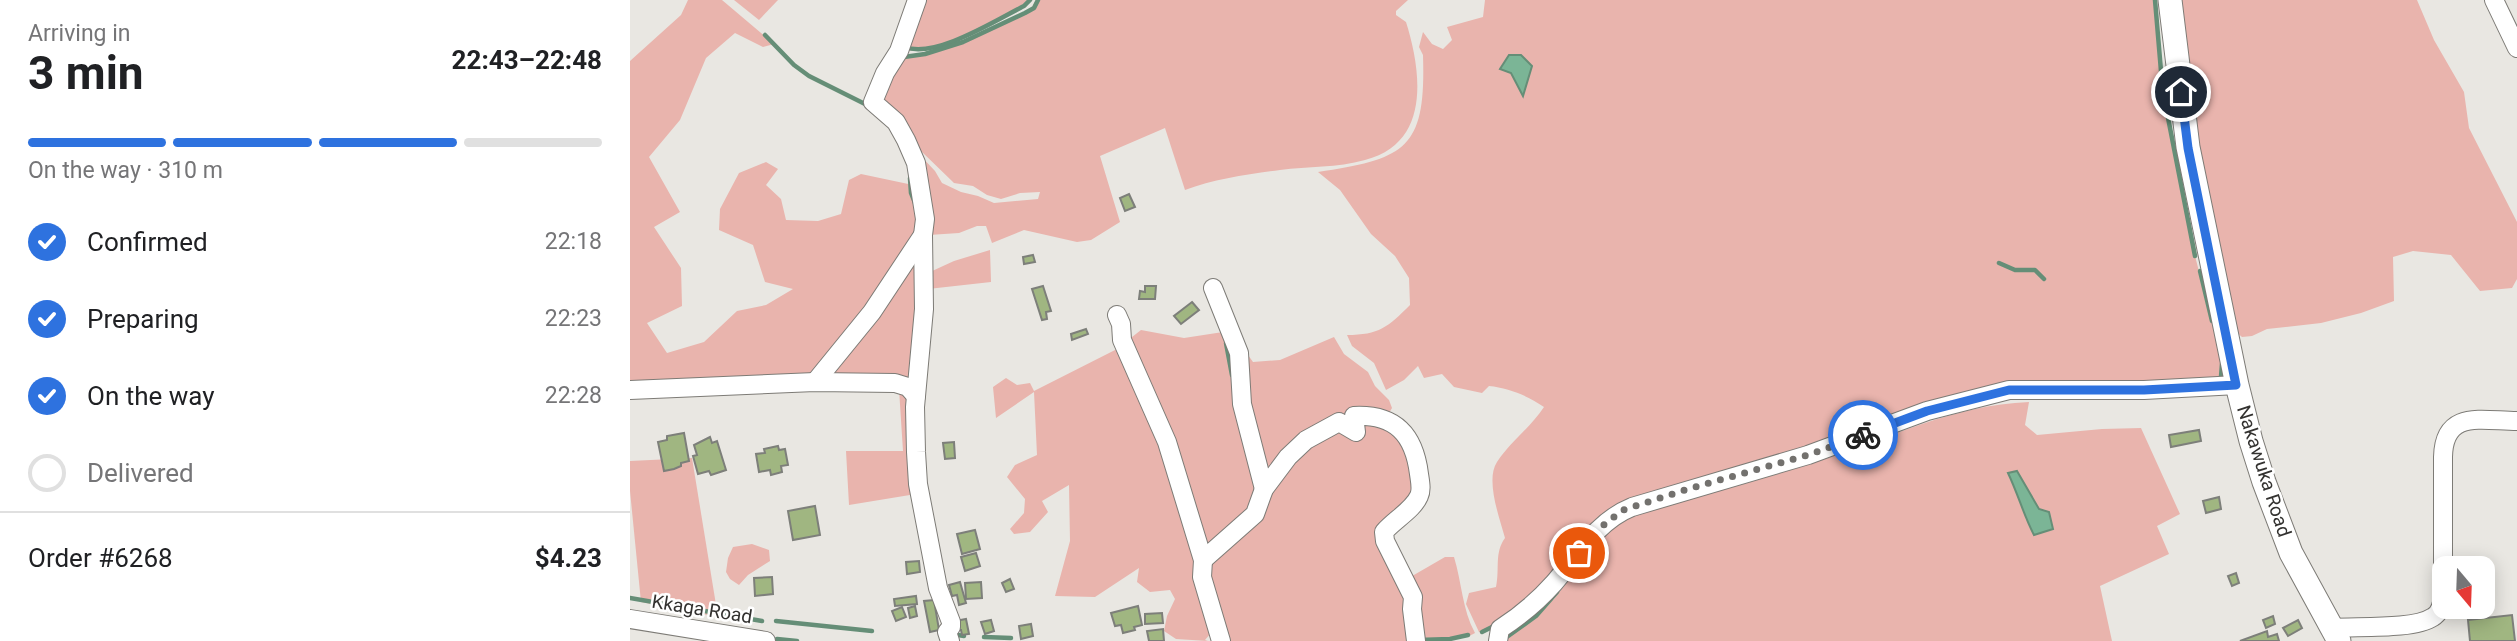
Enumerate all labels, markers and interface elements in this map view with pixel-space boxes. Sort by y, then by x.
text: Arriving in [28,20,131,47]
text: 22:43–22:48 [452,45,602,75]
text: 3 min [28,46,144,100]
pin [2151,62,2211,122]
icon: home [2162,73,2200,111]
text: On the way · 310 m [28,157,223,184]
icon: check [28,223,66,261]
text: Confirmed [87,227,208,257]
text: 22:18 [545,228,602,255]
icon: check [28,300,66,338]
text: Preparing [87,304,199,334]
text: 22:23 [545,305,602,332]
icon: check [28,377,66,415]
text: On the way [87,381,215,411]
text: 22:28 [545,382,602,409]
courier [1828,400,1898,470]
street label: Nakawuka Road [2232,402,2296,540]
icon: bike [1844,416,1882,454]
text: Delivered [87,458,194,488]
pin [1549,523,1609,583]
icon: bag [1560,534,1598,572]
text: Order #6268 [28,543,173,573]
text: $4.23 [535,543,602,573]
north arrow [2432,556,2496,620]
map controls [2432,556,2495,619]
street label: Kkaga Road [650,590,754,628]

